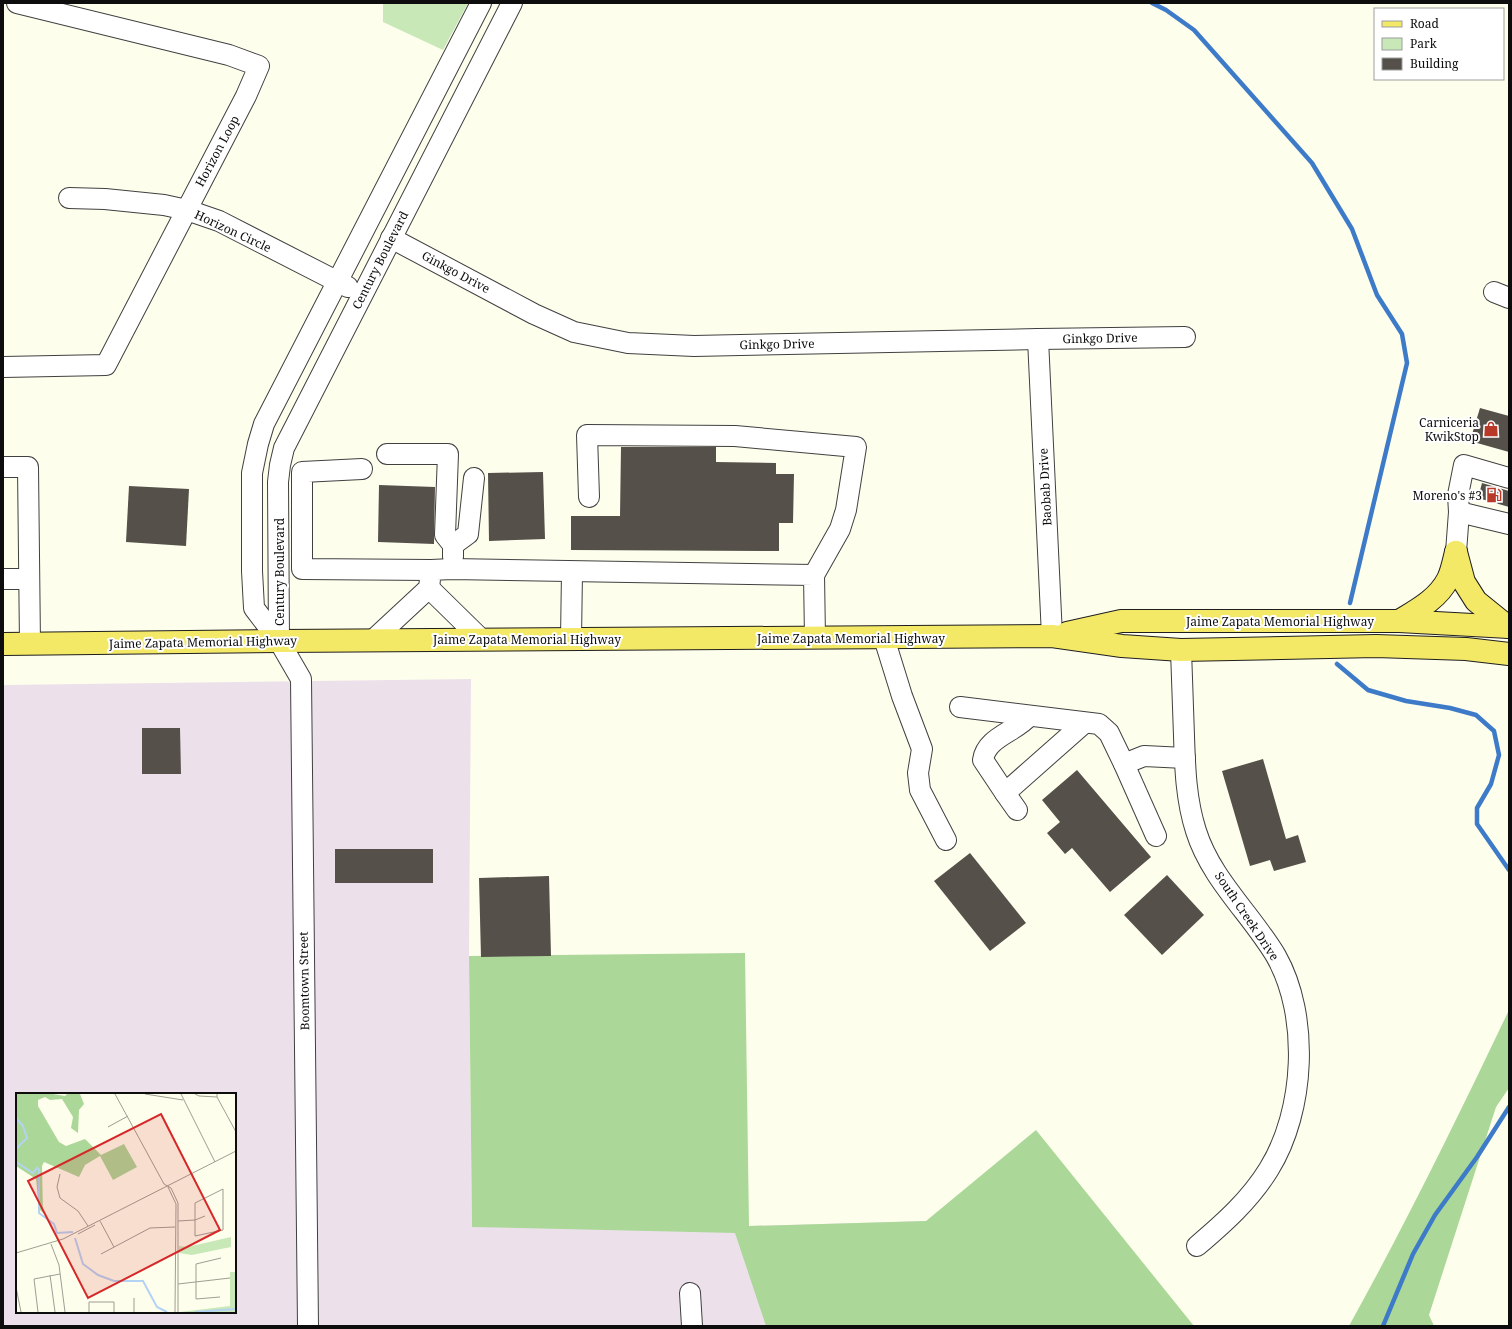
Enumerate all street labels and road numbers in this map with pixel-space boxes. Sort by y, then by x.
street label: Horizon Loop [191,112,243,190]
street label: Horizon Circle [192,206,274,256]
street label: Century Boulevard [348,207,412,312]
street label: Ginkgo Drive [419,247,493,297]
street label: Ginkgo Drive [1062,329,1138,347]
street label: Ginkgo Drive [739,335,815,353]
street label: Baobab Drive [1034,448,1056,526]
street label: Century Boulevard [271,517,288,626]
street label: Jaime Zapata Memorial Highway [1185,613,1374,630]
street label: Jaime Zapata Memorial Highway [756,630,945,647]
street label: Jaime Zapata Memorial Highway [432,631,621,648]
street label: Jaime Zapata Memorial Highway [108,632,297,652]
street label: South Creek Drive [1211,868,1283,964]
street label: Boomtown Street [295,931,313,1031]

